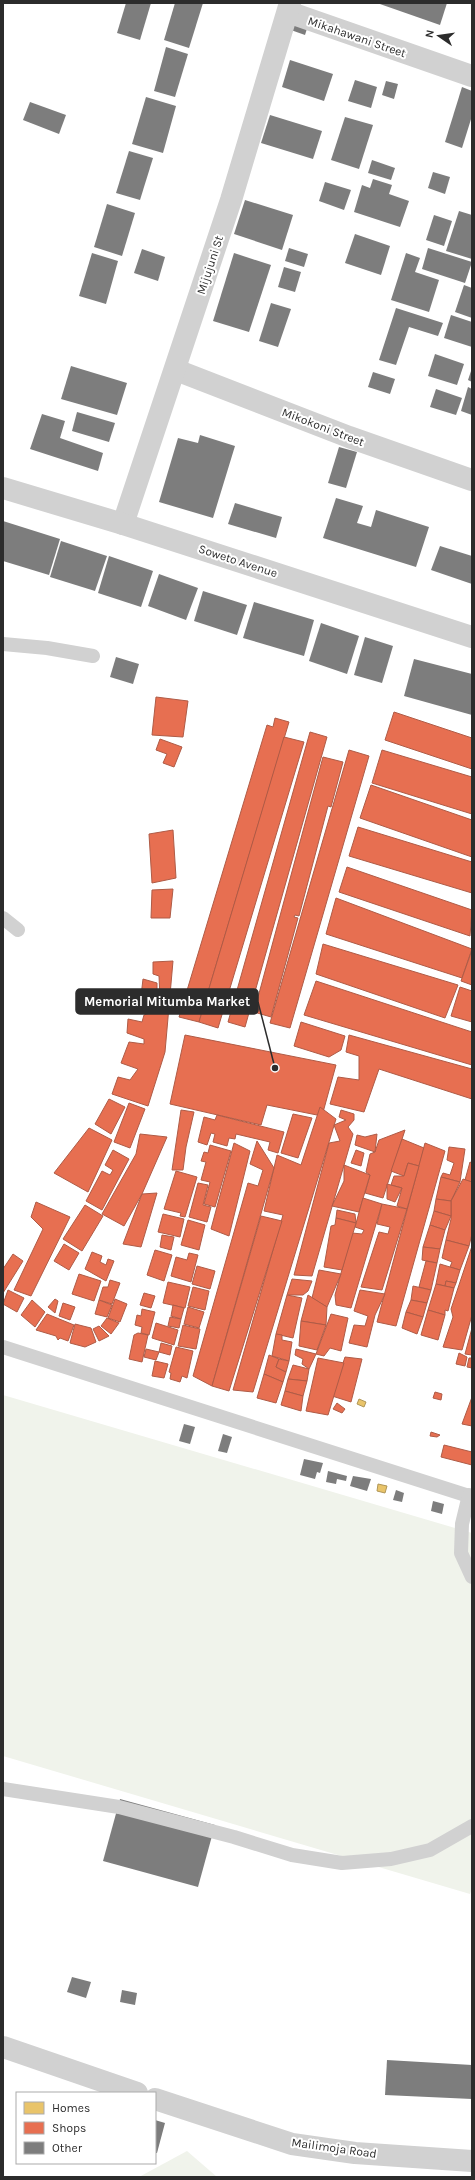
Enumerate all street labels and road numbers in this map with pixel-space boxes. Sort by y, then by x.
street label: Mikahawani Street [306,14,408,61]
street label: Mijujuni St [194,233,226,296]
street label: Mikokoni Street [280,405,367,449]
street label: Soweto Avenue [197,542,279,580]
street label: Mailimoja Road [290,2135,378,2161]

